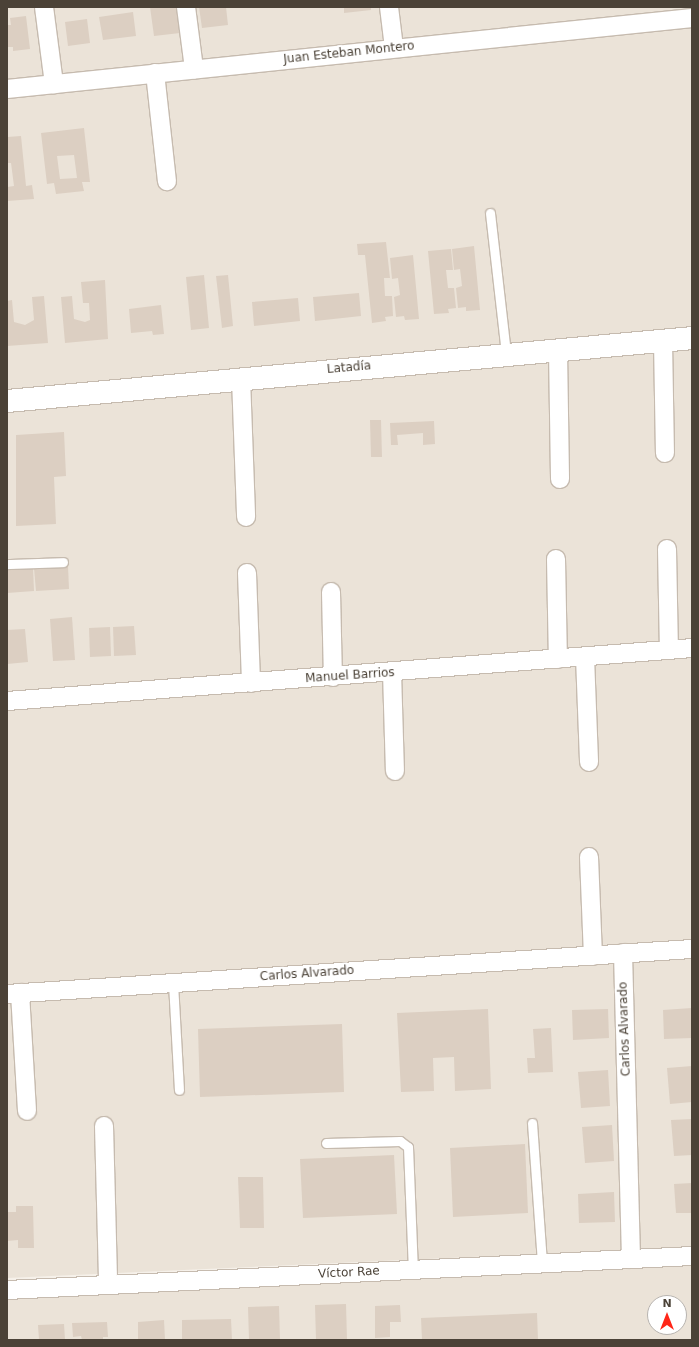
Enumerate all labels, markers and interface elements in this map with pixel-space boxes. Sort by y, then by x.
street label: Juan Esteban Montero [283,39,415,67]
street label: Latadía [326,359,372,377]
street label: Manuel Barrios [305,666,395,686]
street label: Carlos Alvarado [259,964,355,984]
street label: Carlos Alvarado [616,981,634,1077]
street label: Víctor Rae [318,1264,380,1282]
north arrow [647,1295,687,1335]
text: N [662,1297,672,1310]

